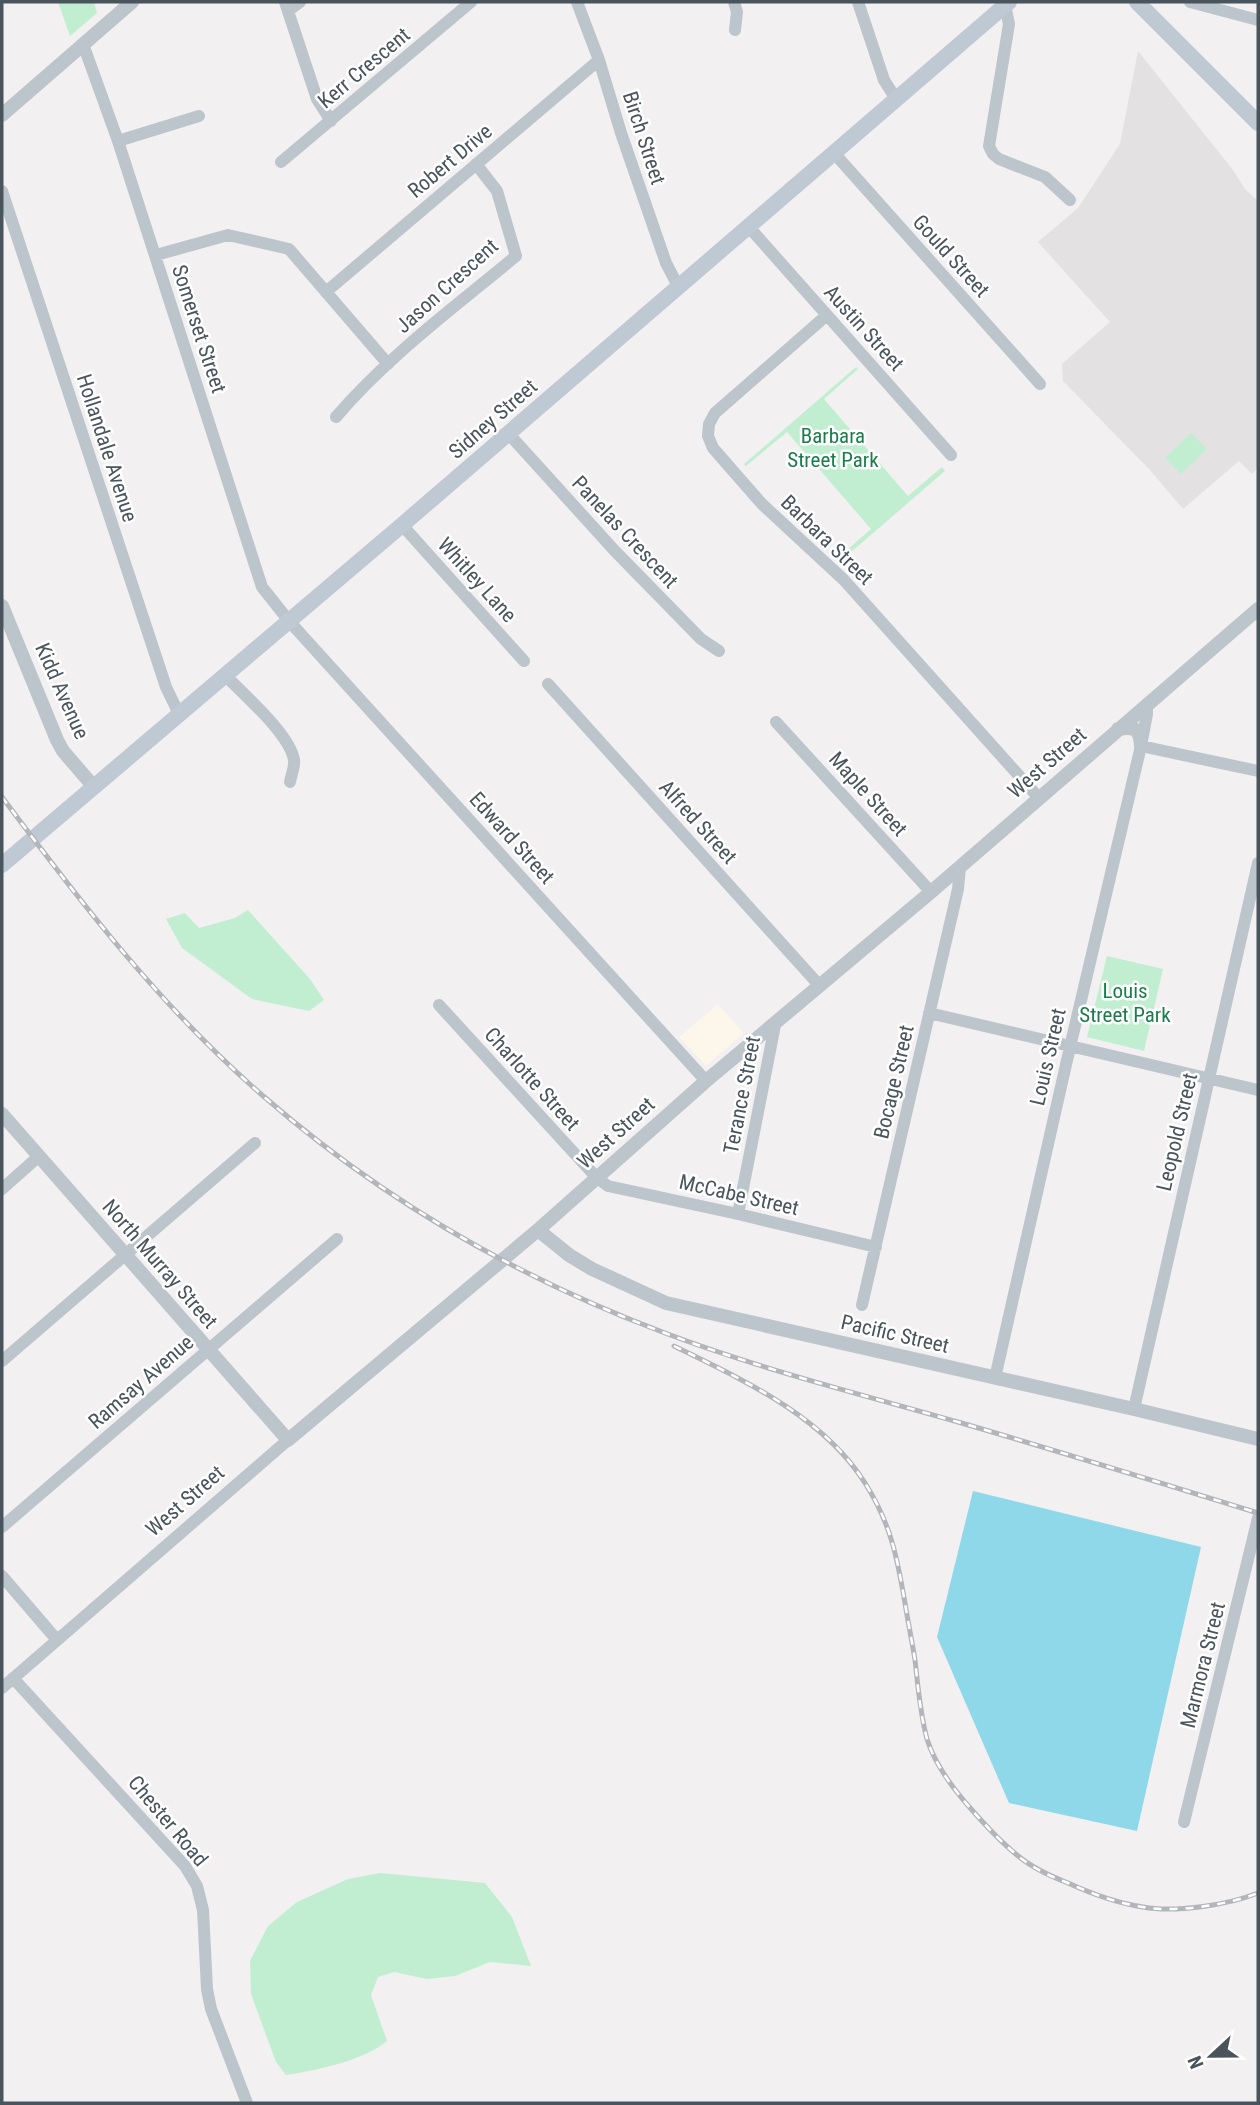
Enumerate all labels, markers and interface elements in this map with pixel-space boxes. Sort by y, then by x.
street label: Kerr Crescent [313,23,415,113]
street label: Birch Street [618,88,670,188]
street label: Robert Drive [403,119,497,203]
street label: Gould Street [908,210,994,302]
street label: Jason Crescent [391,234,503,338]
street label: Somerset Street [167,262,231,396]
street label: Austin Street [819,280,909,376]
street label: Hollandale Avenue [72,371,142,525]
street label: Sidney Street [444,374,542,464]
park label: Barbara Street Park [787,424,879,472]
street label: Panelas Crescent [567,471,683,593]
street label: Barbara Street [776,490,878,590]
street label: Whitley Lane [433,533,521,627]
street label: Kidd Avenue [30,639,94,743]
street label: West Street [1003,723,1091,803]
street label: Maple Street [824,747,912,841]
street label: Alfred Street [654,775,742,869]
street label: Edward Street [465,787,559,889]
park label: Louis Street Park [1079,979,1171,1027]
street label: Louis Street [1025,1006,1071,1108]
street label: Charlotte Street [480,1023,584,1135]
street label: Bocage Street [869,1023,919,1141]
street label: Terance Street [719,1034,765,1156]
street label: Leopold Street [1152,1071,1202,1193]
street label: West Street [573,1092,659,1174]
street label: McCabe Street [677,1170,801,1220]
street label: North Murray Street [98,1195,222,1333]
street label: Pacific Street [839,1310,951,1358]
street label: Ramsay Avenue [84,1330,198,1434]
street label: West Street [141,1461,229,1541]
street label: Marmora Street [1176,1600,1230,1730]
street label: Chester Road [123,1771,213,1871]
north arrow [1176,2021,1246,2091]
text: N [1183,2052,1209,2072]

